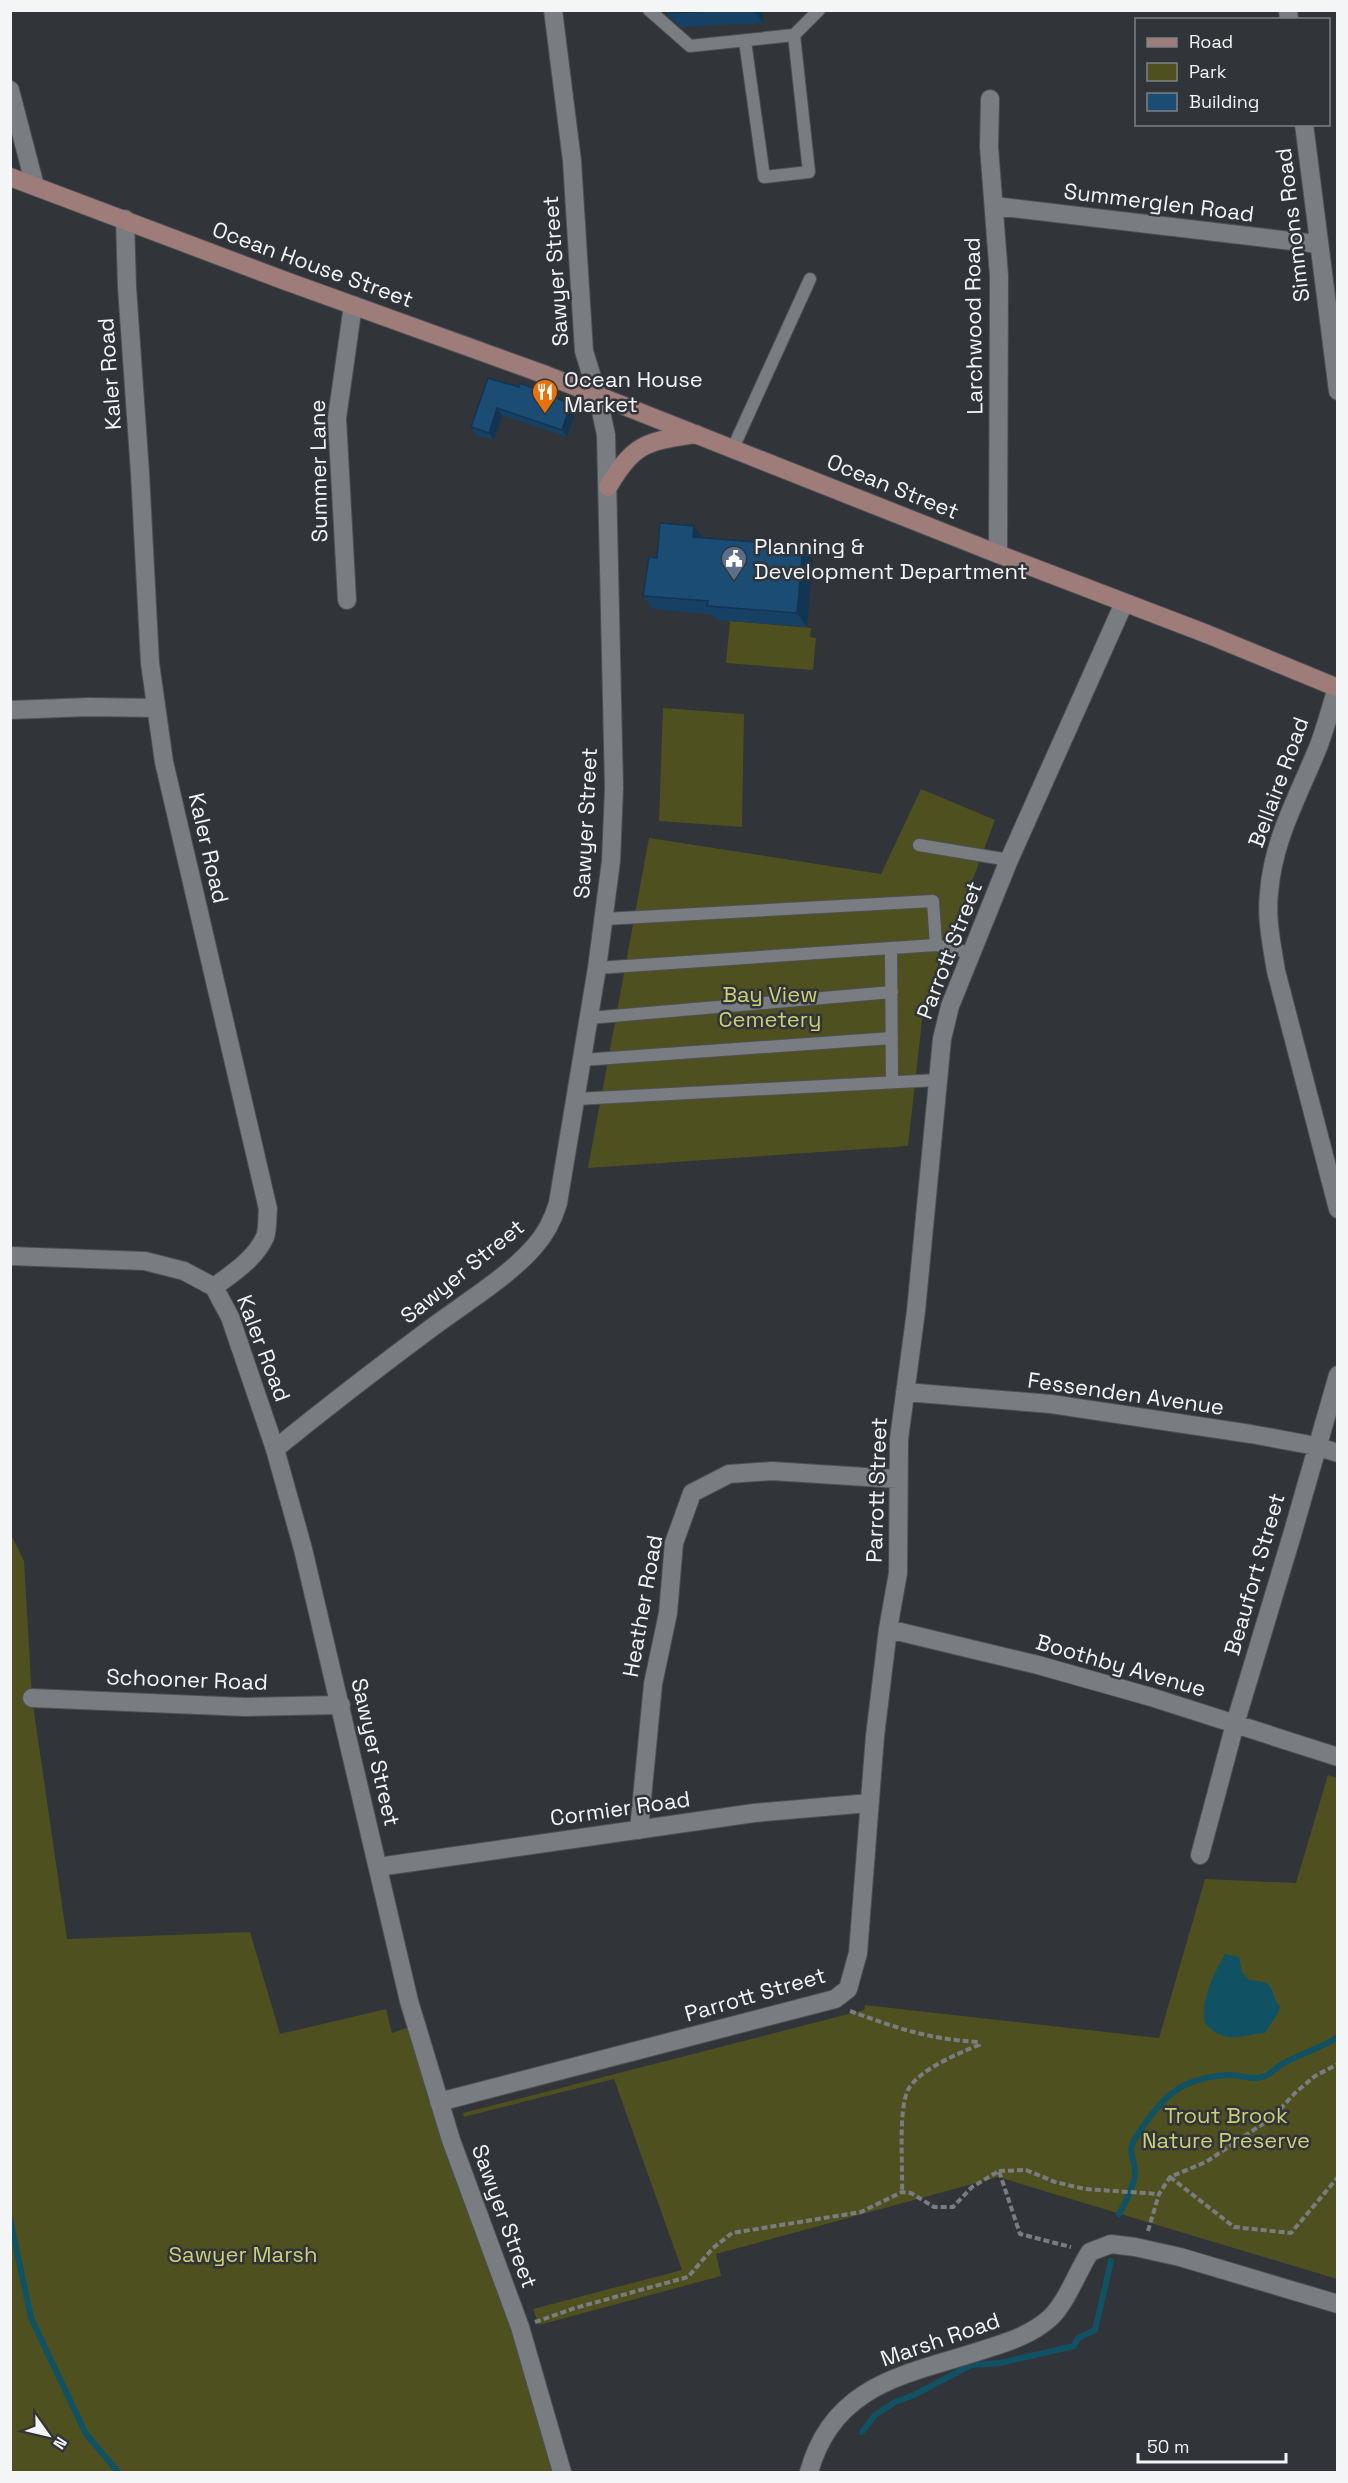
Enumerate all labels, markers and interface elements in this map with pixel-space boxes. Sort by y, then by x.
legend [1135,18,1330,126]
text: Road [1189,30,1233,53]
text: Park [1189,60,1227,83]
text: Building [1189,90,1259,113]
street label: Simmons Road [1269,146,1315,304]
street label: Summerglen Road [1062,176,1256,228]
street label: Sawyer Street [536,195,574,347]
street label: Ocean House Street [209,215,417,313]
street label: Larchwood Road [957,237,989,415]
street label: Kaler Road [91,317,127,431]
place label: Ocean House Market [564,365,703,418]
restaurant icon: Ocean House Market [530,377,560,415]
street label: Summer Lane [303,399,333,543]
street label: Ocean Street [823,447,963,525]
place label: Planning & Development Department [754,532,1028,585]
public building icon: Planning & Development Department [719,544,749,582]
street label: Bellaire Road [1241,713,1315,851]
street label: Sawyer Street [567,747,603,899]
street label: Kaler Road [183,790,235,906]
street label: Parrott Street [910,877,988,1023]
park label: Bay View Cemetery [718,980,822,1033]
street label: Sawyer Street [394,1213,530,1329]
street label: Kaler Road [231,1290,297,1406]
street label: Fessenden Avenue [1026,1365,1226,1421]
street label: Parrott Street [859,1417,893,1563]
street label: Beaufort Street [1217,1490,1291,1658]
street label: Heather Road [616,1533,668,1679]
street label: Boothby Avenue [1033,1627,1209,1703]
street label: Schooner Road [106,1662,268,1696]
street label: Sawyer Street [345,1675,407,1829]
street label: Cormier Road [548,1784,692,1832]
street label: Parrott Street [681,1960,829,2028]
park label: Trout Brook Nature Preserve [1142,2101,1310,2154]
street label: Sawyer Street [466,2140,544,2292]
park label: Sawyer Marsh [169,2240,317,2268]
street label: Marsh Road [877,2305,1003,2373]
north arrow [18,2405,78,2465]
scale bar [1138,2426,1286,2464]
text: N [48,2433,72,2453]
text: 50 m [1147,2435,1189,2458]

